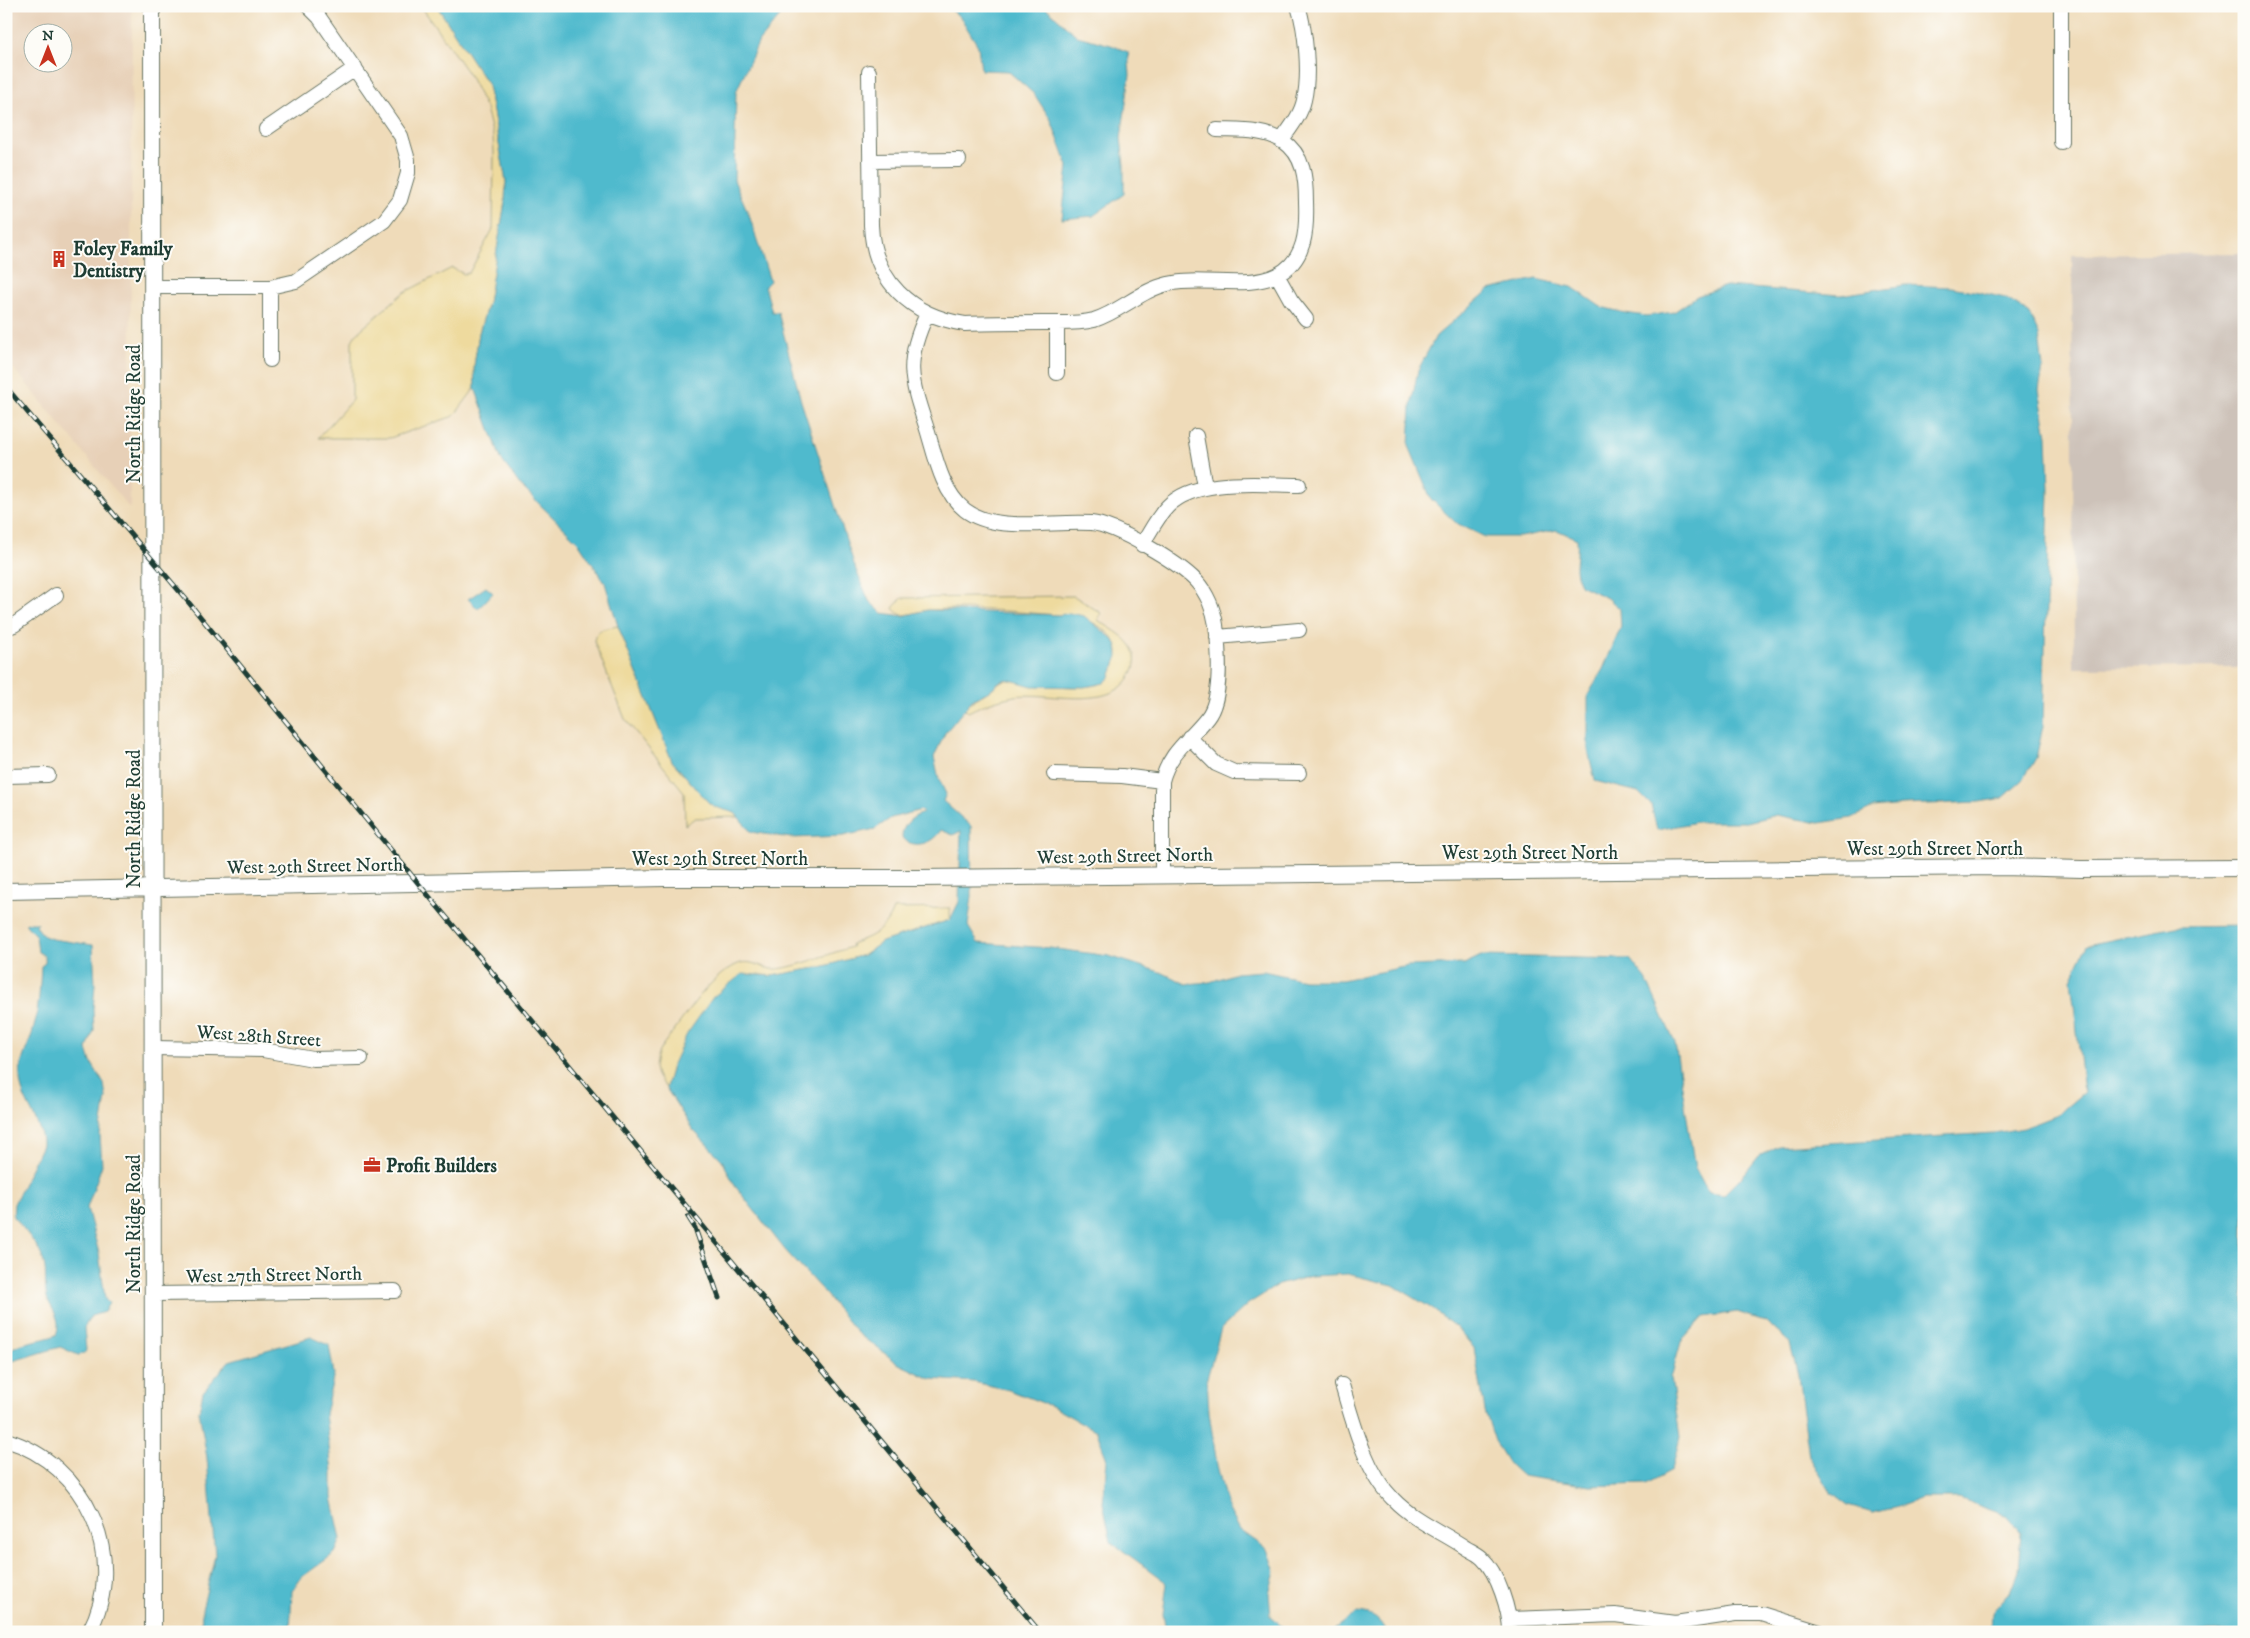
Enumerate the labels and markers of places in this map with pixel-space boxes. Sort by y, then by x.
place label: Foley Family Dentistry [73,238,174,283]
building icon: Foley Family Dentistry [49,249,69,269]
office icon: Profit Builders [362,1155,382,1175]
place label: Profit Builders [386,1155,497,1178]

